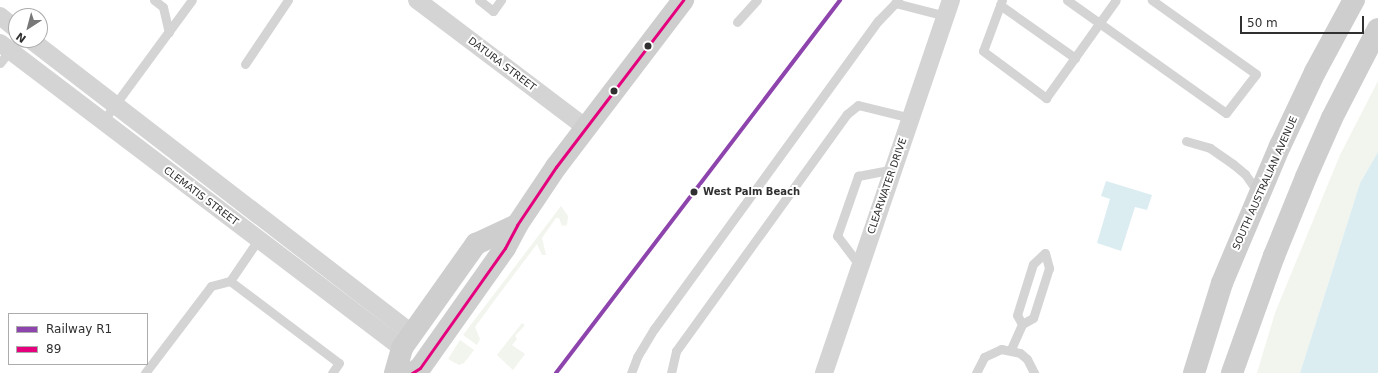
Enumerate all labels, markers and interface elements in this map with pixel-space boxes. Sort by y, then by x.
north arrow [8,8,48,48]
scale bar [1242,8,1366,34]
text: 50 m [1247,16,1278,30]
text: N [14,29,29,45]
street label: DATURA STREET [466,35,538,93]
unlabelled marker [643,41,653,51]
unlabelled marker [609,86,619,96]
street label: SOUTH AUSTRALIAN AVENUE [1230,114,1300,252]
street label: CLEARWATER DRIVE [865,136,909,236]
street label: CLEMATIS STREET [161,164,241,228]
marker: West Palm Beach [688,186,700,198]
place label: West Palm Beach [703,186,800,198]
legend [8,313,148,365]
text: Railway R1 [46,322,112,336]
text: 89 [46,342,61,356]

